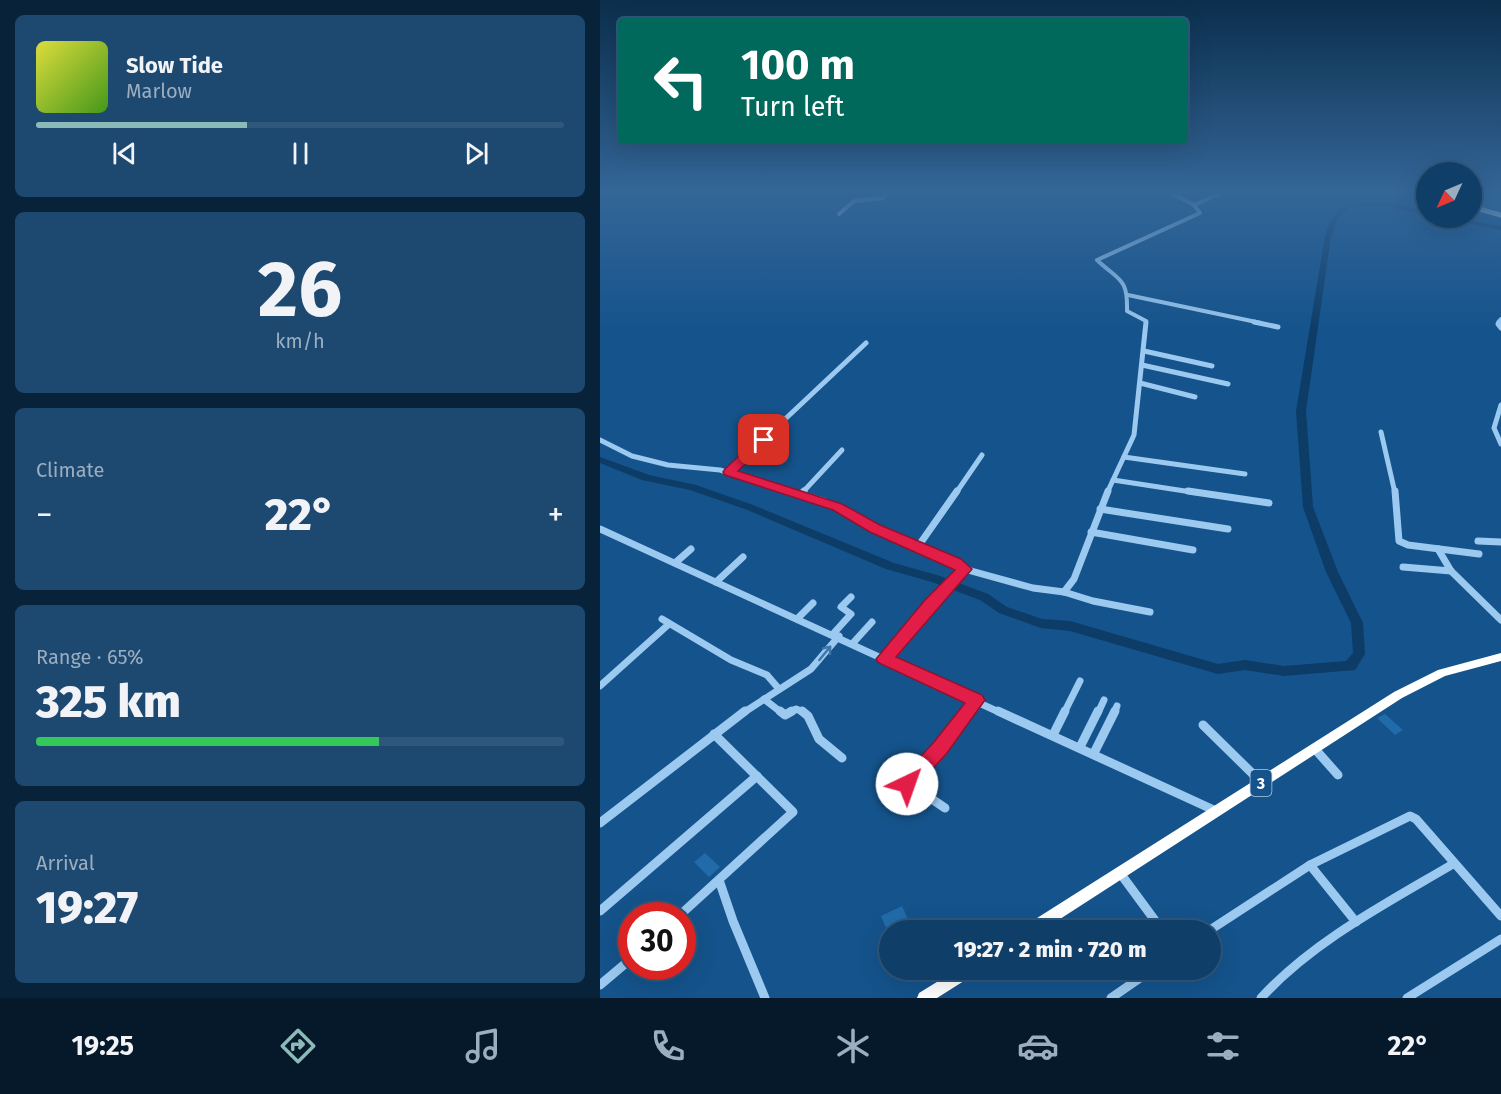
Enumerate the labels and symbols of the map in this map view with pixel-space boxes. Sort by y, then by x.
north arrow [1416,162,1482,228]
pin [738,414,789,465]
one-way arrow [818,646,832,661]
position arrow [875,752,939,816]
road number: 3 [1250,770,1272,796]
speed limit sign: 30 [618,902,696,980]

